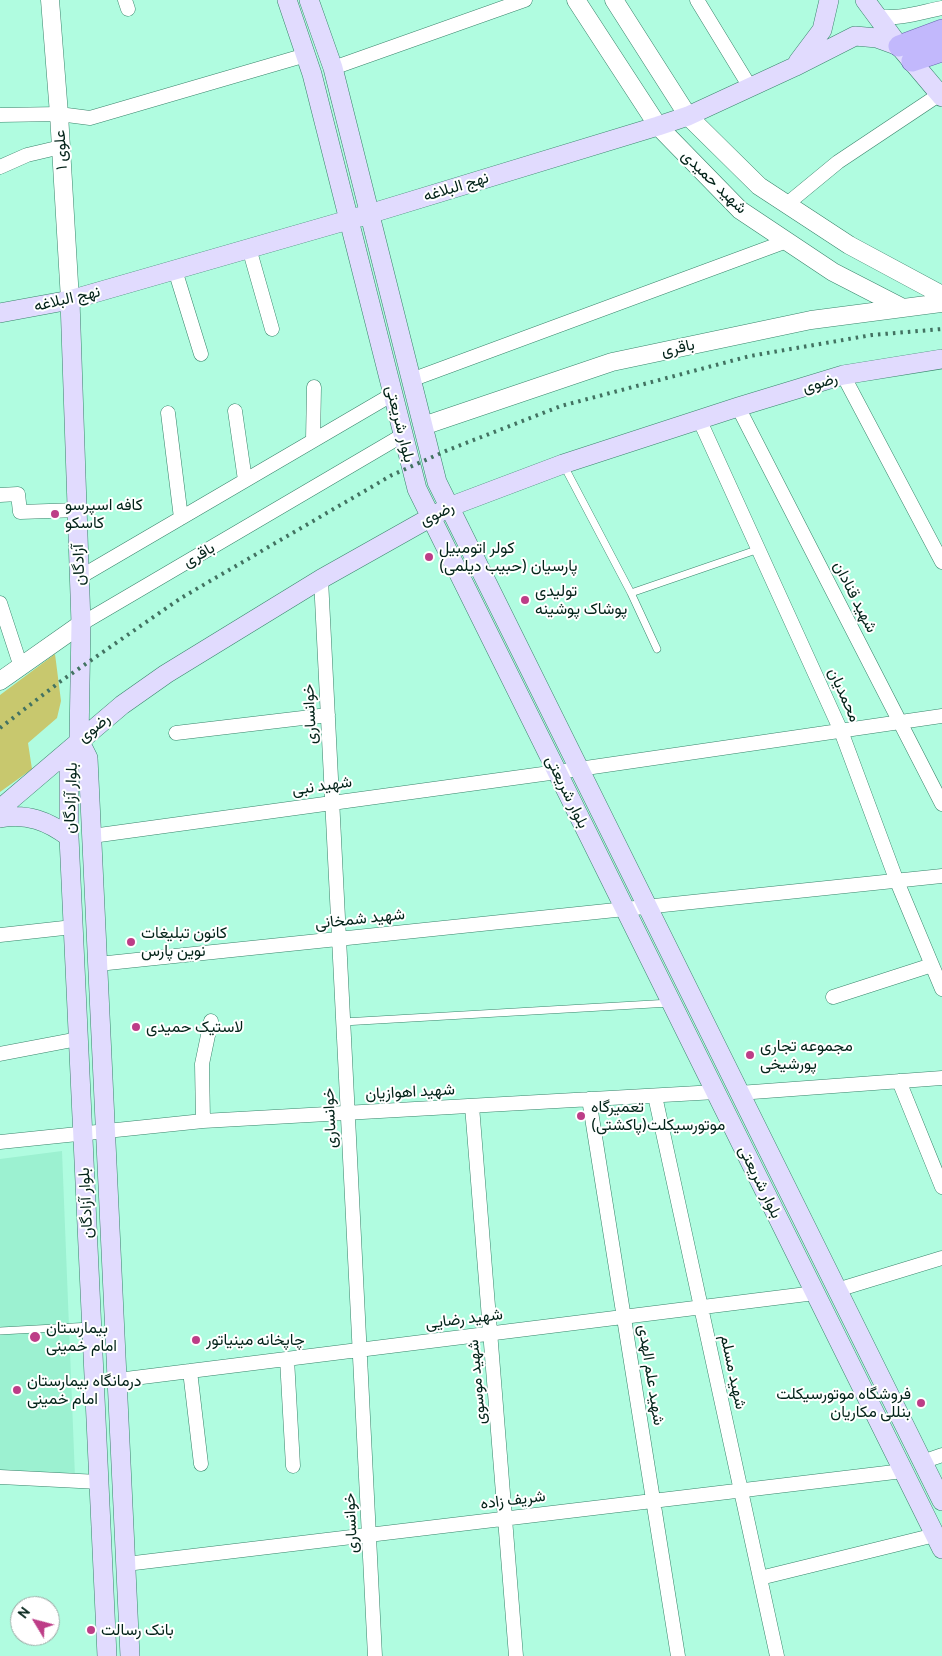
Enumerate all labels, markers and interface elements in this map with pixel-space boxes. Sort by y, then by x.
street label: علوی ۱ [50,129,72,171]
street label: شهید حمیدی [677,146,751,218]
street label: نهج البلاغه [421,168,491,206]
street label: نهج البلاغه [32,282,102,316]
street label: باقری [660,335,696,361]
street label: رضوی [800,369,840,397]
street label: بلوار شریعتی [381,383,419,465]
place label: کافه اسپرسو کاسکو [65,495,143,533]
street label: رضوی [417,497,457,531]
marker: کافه اسپرسو کاسکو [49,508,61,520]
street label: باقری [180,538,218,572]
place label: کولر اتومبیل پارسیان (حبیب دیلمی) [439,538,578,576]
street label: آزادگان [69,544,89,586]
marker: کولر اتومبیل پارسیان (حبیب دیلمی) [423,551,435,563]
street label: شهید قنادان [829,558,881,636]
place label: تولیدی پوشاک پوشینه [535,581,627,619]
marker: تولیدی پوشاک پوشینه [519,594,531,606]
street label: محمدیان [824,665,864,725]
street label: خوانساری [299,683,321,745]
street label: رضوی [74,709,114,747]
street label: بلوار شریعتی [541,752,593,832]
street label: بلوار آزادگان [60,762,82,834]
street label: شهید نبی [291,772,353,800]
street label: شهید شمخانی [314,905,406,933]
place label: کانون تبلیغات نوین پارس [141,923,227,961]
marker: کانون تبلیغات نوین پارس [125,936,137,948]
place label: لاستیک حمیدی [146,1017,243,1037]
marker: لاستیک حمیدی [130,1021,142,1033]
place label: مجموعه تجاری پورشیخی [760,1036,853,1074]
marker: مجموعه تجاری پورشیخی [744,1049,756,1061]
street label: شهید اهوازیان [365,1080,455,1104]
street label: خوانساری [319,1087,341,1149]
place label: تعمیرگاه موتورسیکلت(پاکشتی) [591,1097,725,1135]
marker: تعمیرگاه موتورسیکلت(پاکشتی) [575,1110,587,1122]
street label: بلوار شریعتی [734,1142,786,1222]
street label: بلوار آزادگان [75,1167,97,1239]
street label: شهید رضایی [424,1305,504,1333]
place label: بیمارستان امام خمینی [46,1318,117,1356]
street label: شهید علم الهدی [634,1323,668,1427]
marker: بیمارستان امام خمینی [28,1330,42,1344]
place label: چاپخانه مینیاتور [206,1330,305,1350]
street label: شهید مسلم [716,1333,750,1411]
marker: چاپخانه مینیاتور [190,1334,202,1346]
street label: شهید موسوی [464,1339,490,1425]
place label: درمانگاه بیمارستان امام خمینی [27,1371,141,1409]
marker: درمانگاه بیمارستان امام خمینی [11,1384,23,1396]
place label: فروشگاه موتورسیکلت بنللی مکاریان [776,1384,911,1422]
marker: فروشگاه موتورسیکلت بنللی مکاریان [915,1397,927,1409]
street label: شریف زاده [479,1486,547,1514]
street label: خوانساری [340,1492,362,1554]
north arrow [10,1596,60,1646]
text: N [14,1603,34,1622]
place label: بانک رسالت [101,1620,174,1640]
marker: بانک رسالت [85,1624,97,1636]

